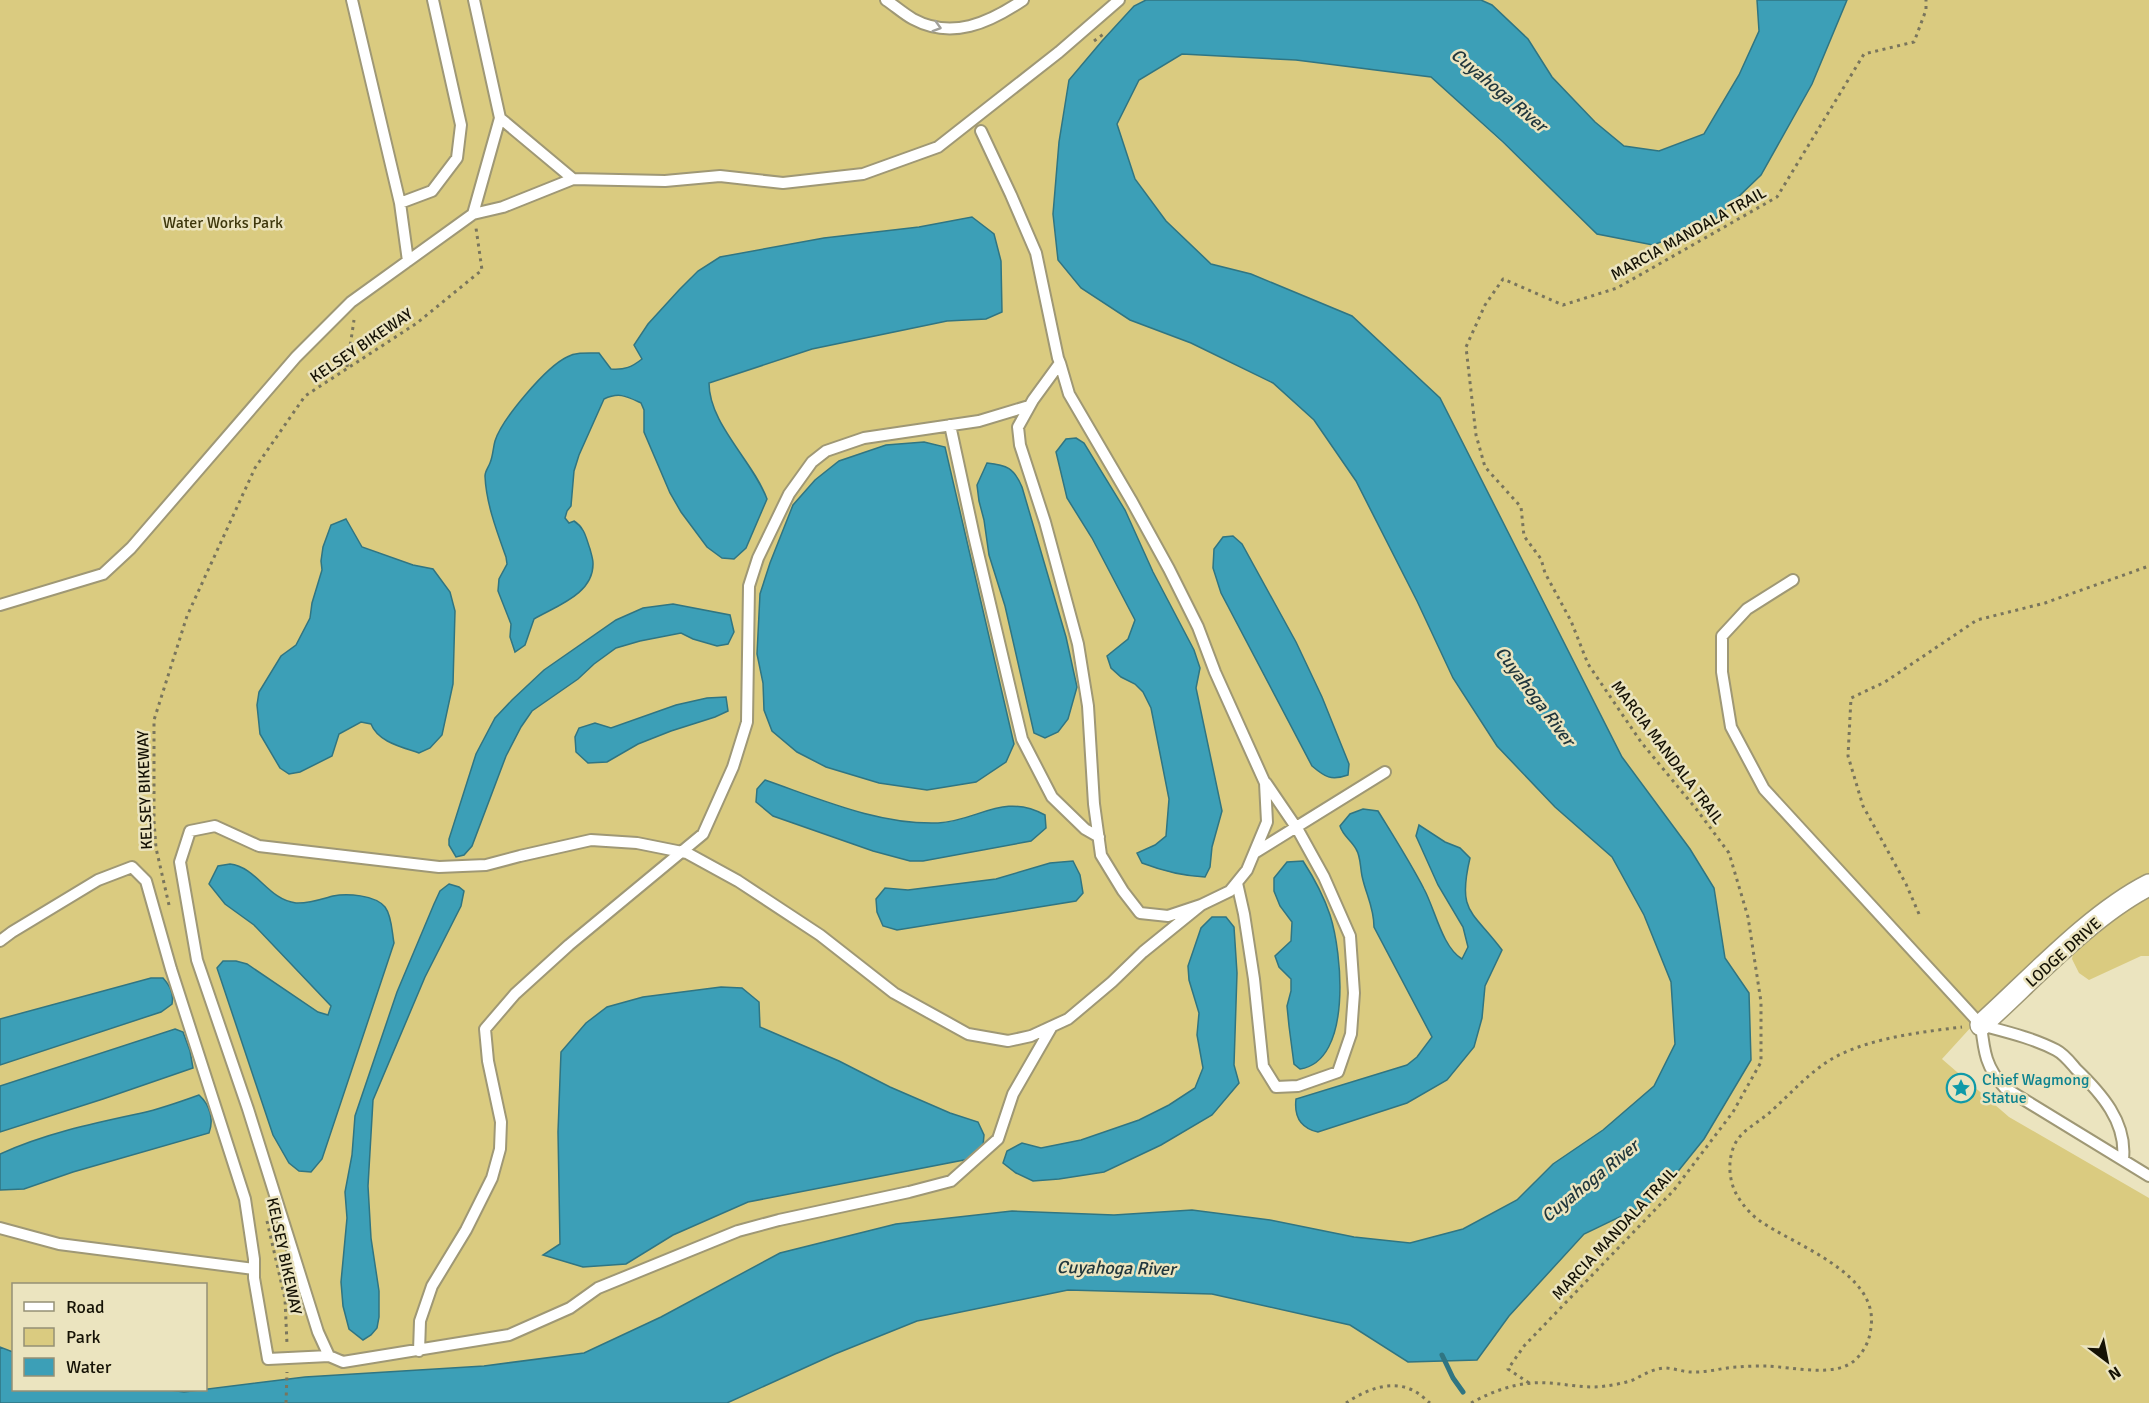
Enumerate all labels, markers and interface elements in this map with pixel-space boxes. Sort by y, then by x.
one-way arrow [932,20,942,32]
water label: Cuyahoga River [1446,43,1553,138]
street label: MARCIA MANDALA TRAIL [1607,183,1770,285]
park label: Water Works Park [163,213,283,233]
street label: KELSEY BIKEWAY [306,304,417,388]
water label: Cuyahoga River [1490,642,1581,752]
street label: MARCIA MANDALA TRAIL [1607,677,1728,828]
street label: KELSEY BIKEWAY [133,730,157,850]
street label: LODGE DRIVE [2022,914,2106,992]
place label: Chief Wagmong Statue [1982,1070,2089,1108]
place icon: Chief Wagmong Statue [1945,1072,1977,1104]
water label: Cuyahoga River [1537,1134,1645,1227]
street label: MARCIA MANDALA TRAIL [1548,1163,1682,1304]
street label: KELSEY BIKEWAY [262,1196,306,1317]
water label: Cuyahoga River [1056,1256,1178,1280]
legend [12,1283,207,1391]
text: Road [66,1296,105,1318]
text: Park [66,1326,101,1348]
north arrow [2077,1331,2137,1391]
text: Water [66,1356,112,1378]
text: N [2104,1361,2124,1384]

